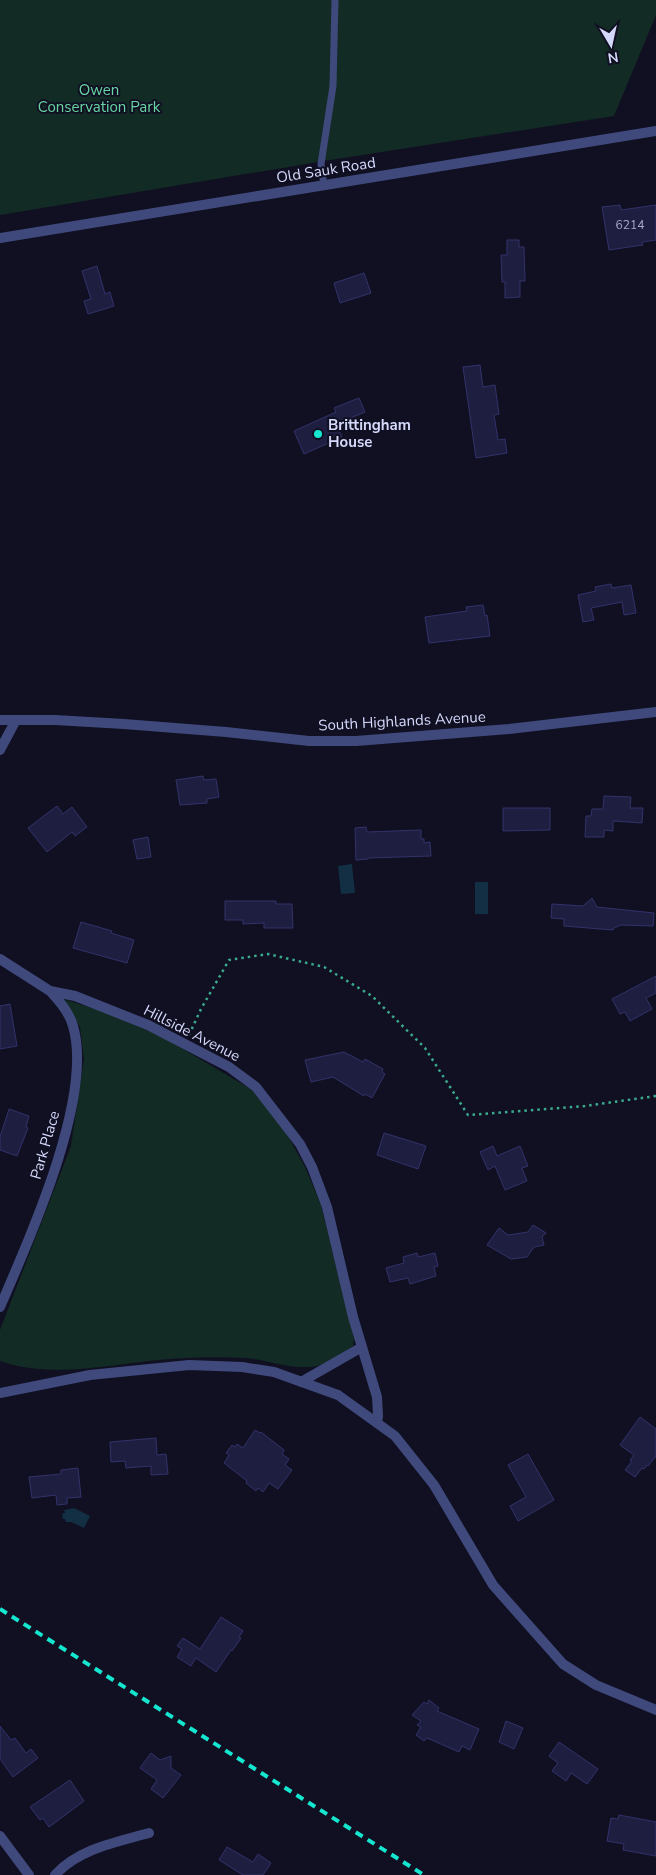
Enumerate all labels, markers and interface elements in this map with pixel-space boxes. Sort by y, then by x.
north arrow [586,20,636,70]
text: N [606,47,620,68]
park label: Owen Conservation Park [38,80,161,117]
street label: Old Sauk Road [275,152,377,188]
house number: 6214 [616,217,644,233]
place label: Brittingham House [328,415,411,452]
marker: Brittingham House [312,428,324,440]
street label: South Highlands Avenue [318,707,486,735]
street label: Hillside Avenue [140,1000,244,1066]
street label: Park Place [26,1108,64,1182]

